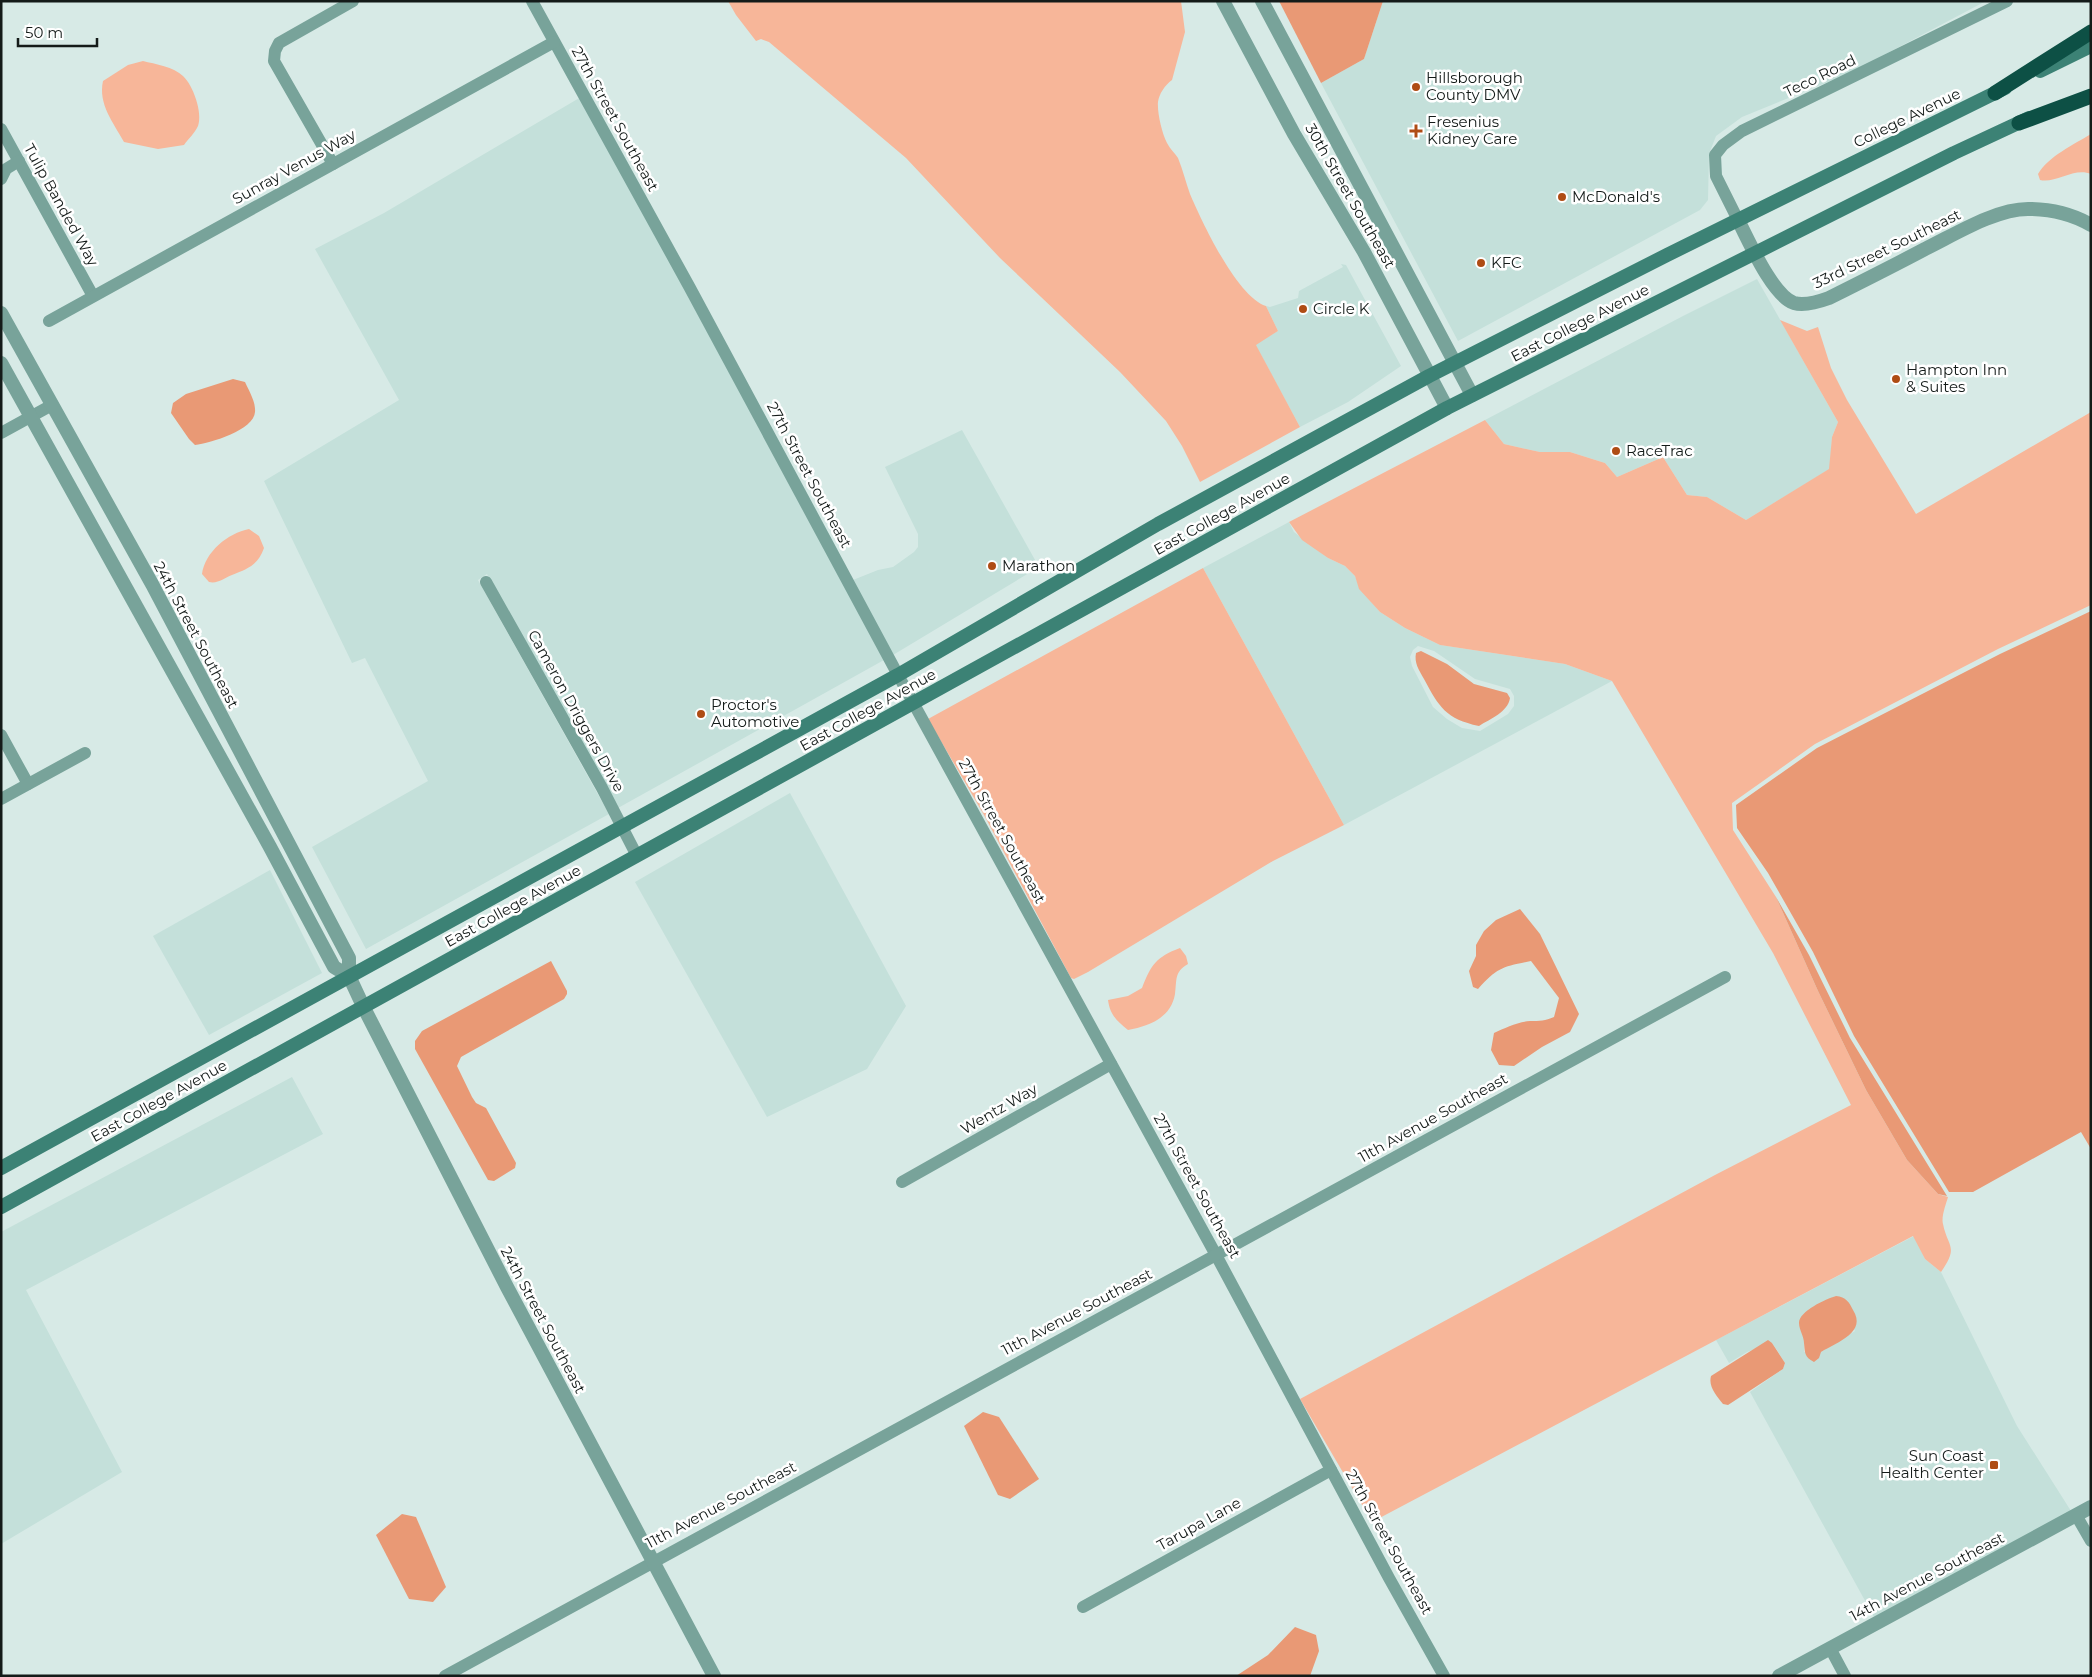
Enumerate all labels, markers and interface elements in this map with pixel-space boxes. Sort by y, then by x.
scale bar [18,15,96,47]
text: 50 m [25,23,63,42]
street label: 27th Street Southeast [568,43,663,194]
street label: Teco Road [1781,50,1859,101]
place label: Hillsborough County DMV [1426,68,1523,104]
marker: Hillsborough County DMV [1410,81,1422,93]
street label: College Avenue [1850,83,1963,152]
place label: Fresenius Kidney Care [1427,112,1517,148]
street label: 30th Street Southeast [1301,120,1400,272]
street label: Sunray Venus Way [229,124,360,208]
marker: Fresenius Kidney Care [1409,124,1423,138]
street label: Tulip Banded Way [20,140,103,270]
place label: McDonald's [1572,187,1660,206]
marker: McDonald's [1556,191,1568,203]
street label: 33rd Street Southeast [1810,204,1964,293]
place label: KFC [1491,253,1522,272]
marker: KFC [1475,257,1487,269]
street label: East College Avenue [1507,279,1652,366]
place label: Circle K [1313,299,1370,318]
marker: Circle K [1297,303,1309,315]
place label: Hampton Inn & Suites [1906,360,2007,396]
marker: Hampton Inn & Suites [1890,373,1902,385]
street label: 27th Street Southeast [763,399,856,551]
place label: RaceTrac [1626,441,1693,460]
marker: RaceTrac [1610,445,1622,457]
street label: East College Avenue [1150,468,1293,559]
place label: Marathon [1002,556,1075,575]
street label: 24th Street Southeast [150,558,243,711]
marker: Marathon [986,560,998,572]
street label: Cameron Driggers Drive [524,627,629,795]
street label: East College Avenue [796,664,939,755]
place label: Proctor's Automotive [711,695,799,731]
marker: Proctor's Automotive [695,708,707,720]
street label: 27th Street Southeast [955,755,1050,906]
street label: East College Avenue [441,860,584,951]
street label: East College Avenue [87,1055,230,1146]
street label: 11th Avenue Southeast [1355,1069,1511,1166]
street label: Wentz Way [957,1079,1041,1138]
street label: 27th Street Southeast [1150,1110,1245,1261]
street label: 24th Street Southeast [497,1243,590,1396]
street label: 11th Avenue Southeast [998,1264,1155,1359]
place label: Sun Coast Health Center [1880,1446,1984,1482]
street label: 11th Avenue Southeast [642,1457,799,1552]
marker: Sun Coast Health Center [1988,1459,2000,1471]
street label: 27th Street Southeast [1342,1466,1437,1617]
street label: Tarupa Lane [1154,1493,1244,1554]
street label: 14th Avenue Southeast [1846,1528,2007,1625]

